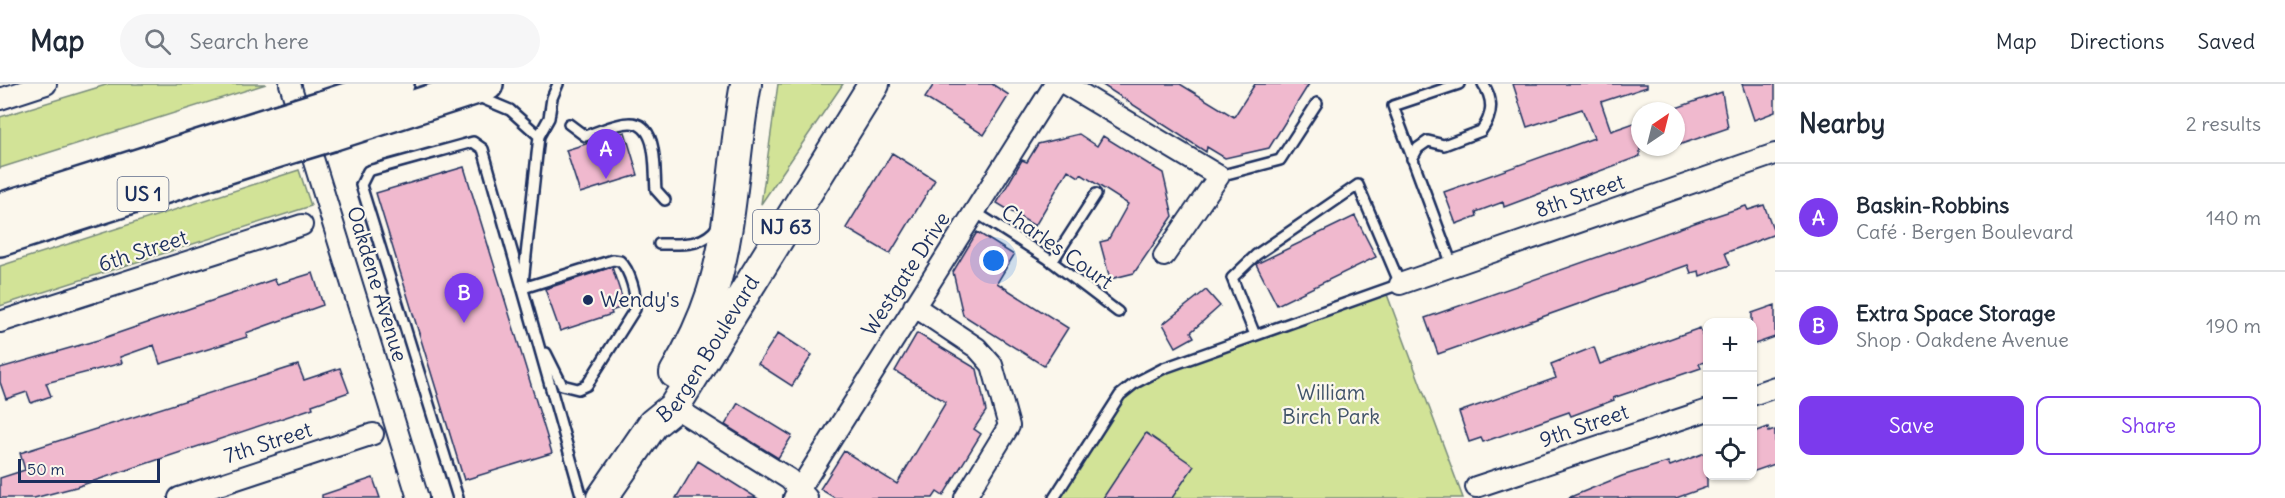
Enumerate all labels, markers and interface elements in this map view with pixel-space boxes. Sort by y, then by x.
search box [120,14,540,68]
text: Map [30,23,84,59]
icon: search [141,25,174,58]
text: Search here [189,27,309,55]
text: Map [1996,28,2037,55]
text: Directions [2070,28,2164,55]
text: Saved [2197,28,2255,55]
north arrow [1631,102,1685,156]
text: Nearby [1799,107,1885,140]
text: 2 results [2186,111,2261,136]
pin: A [586,130,626,179]
street label: 8th Street [1532,168,1628,223]
road number: US 1 [118,177,168,211]
text: Baskin-Robbins [1856,191,2009,219]
street label: Charles Court [996,198,1118,295]
street label: Oakdene Avenue [341,203,414,365]
text: A [1812,205,1825,230]
text: 140 m [2206,205,2261,230]
street label: Westgate Drive [855,206,956,341]
road number: NJ 63 [753,210,819,244]
text: Café · Bergen Boulevard [1856,219,2073,244]
street label: 6th Street [95,223,191,278]
your location [979,246,1008,275]
street label: Bergen Boulevard [651,270,765,428]
pin: B [444,274,484,323]
place label: Wendy's [600,286,680,313]
marker: Wendy's [581,293,595,307]
text: Extra Space Storage [1856,299,2056,327]
text: B [1812,313,1825,338]
text: 190 m [2206,313,2261,338]
map controls [1703,318,1757,480]
button: + [1703,318,1757,372]
text: Shop · Oakdene Avenue [1856,327,2069,352]
button: − [1703,372,1757,426]
park label: William Birch Park [1282,379,1380,430]
button: Save [1799,396,2024,455]
button: Share [2036,396,2261,455]
street label: 9th Street [1536,398,1632,453]
street label: 7th Street [221,416,315,469]
button: locate [1703,426,1757,480]
scale bar [18,456,160,484]
text: 50 m [27,459,65,479]

